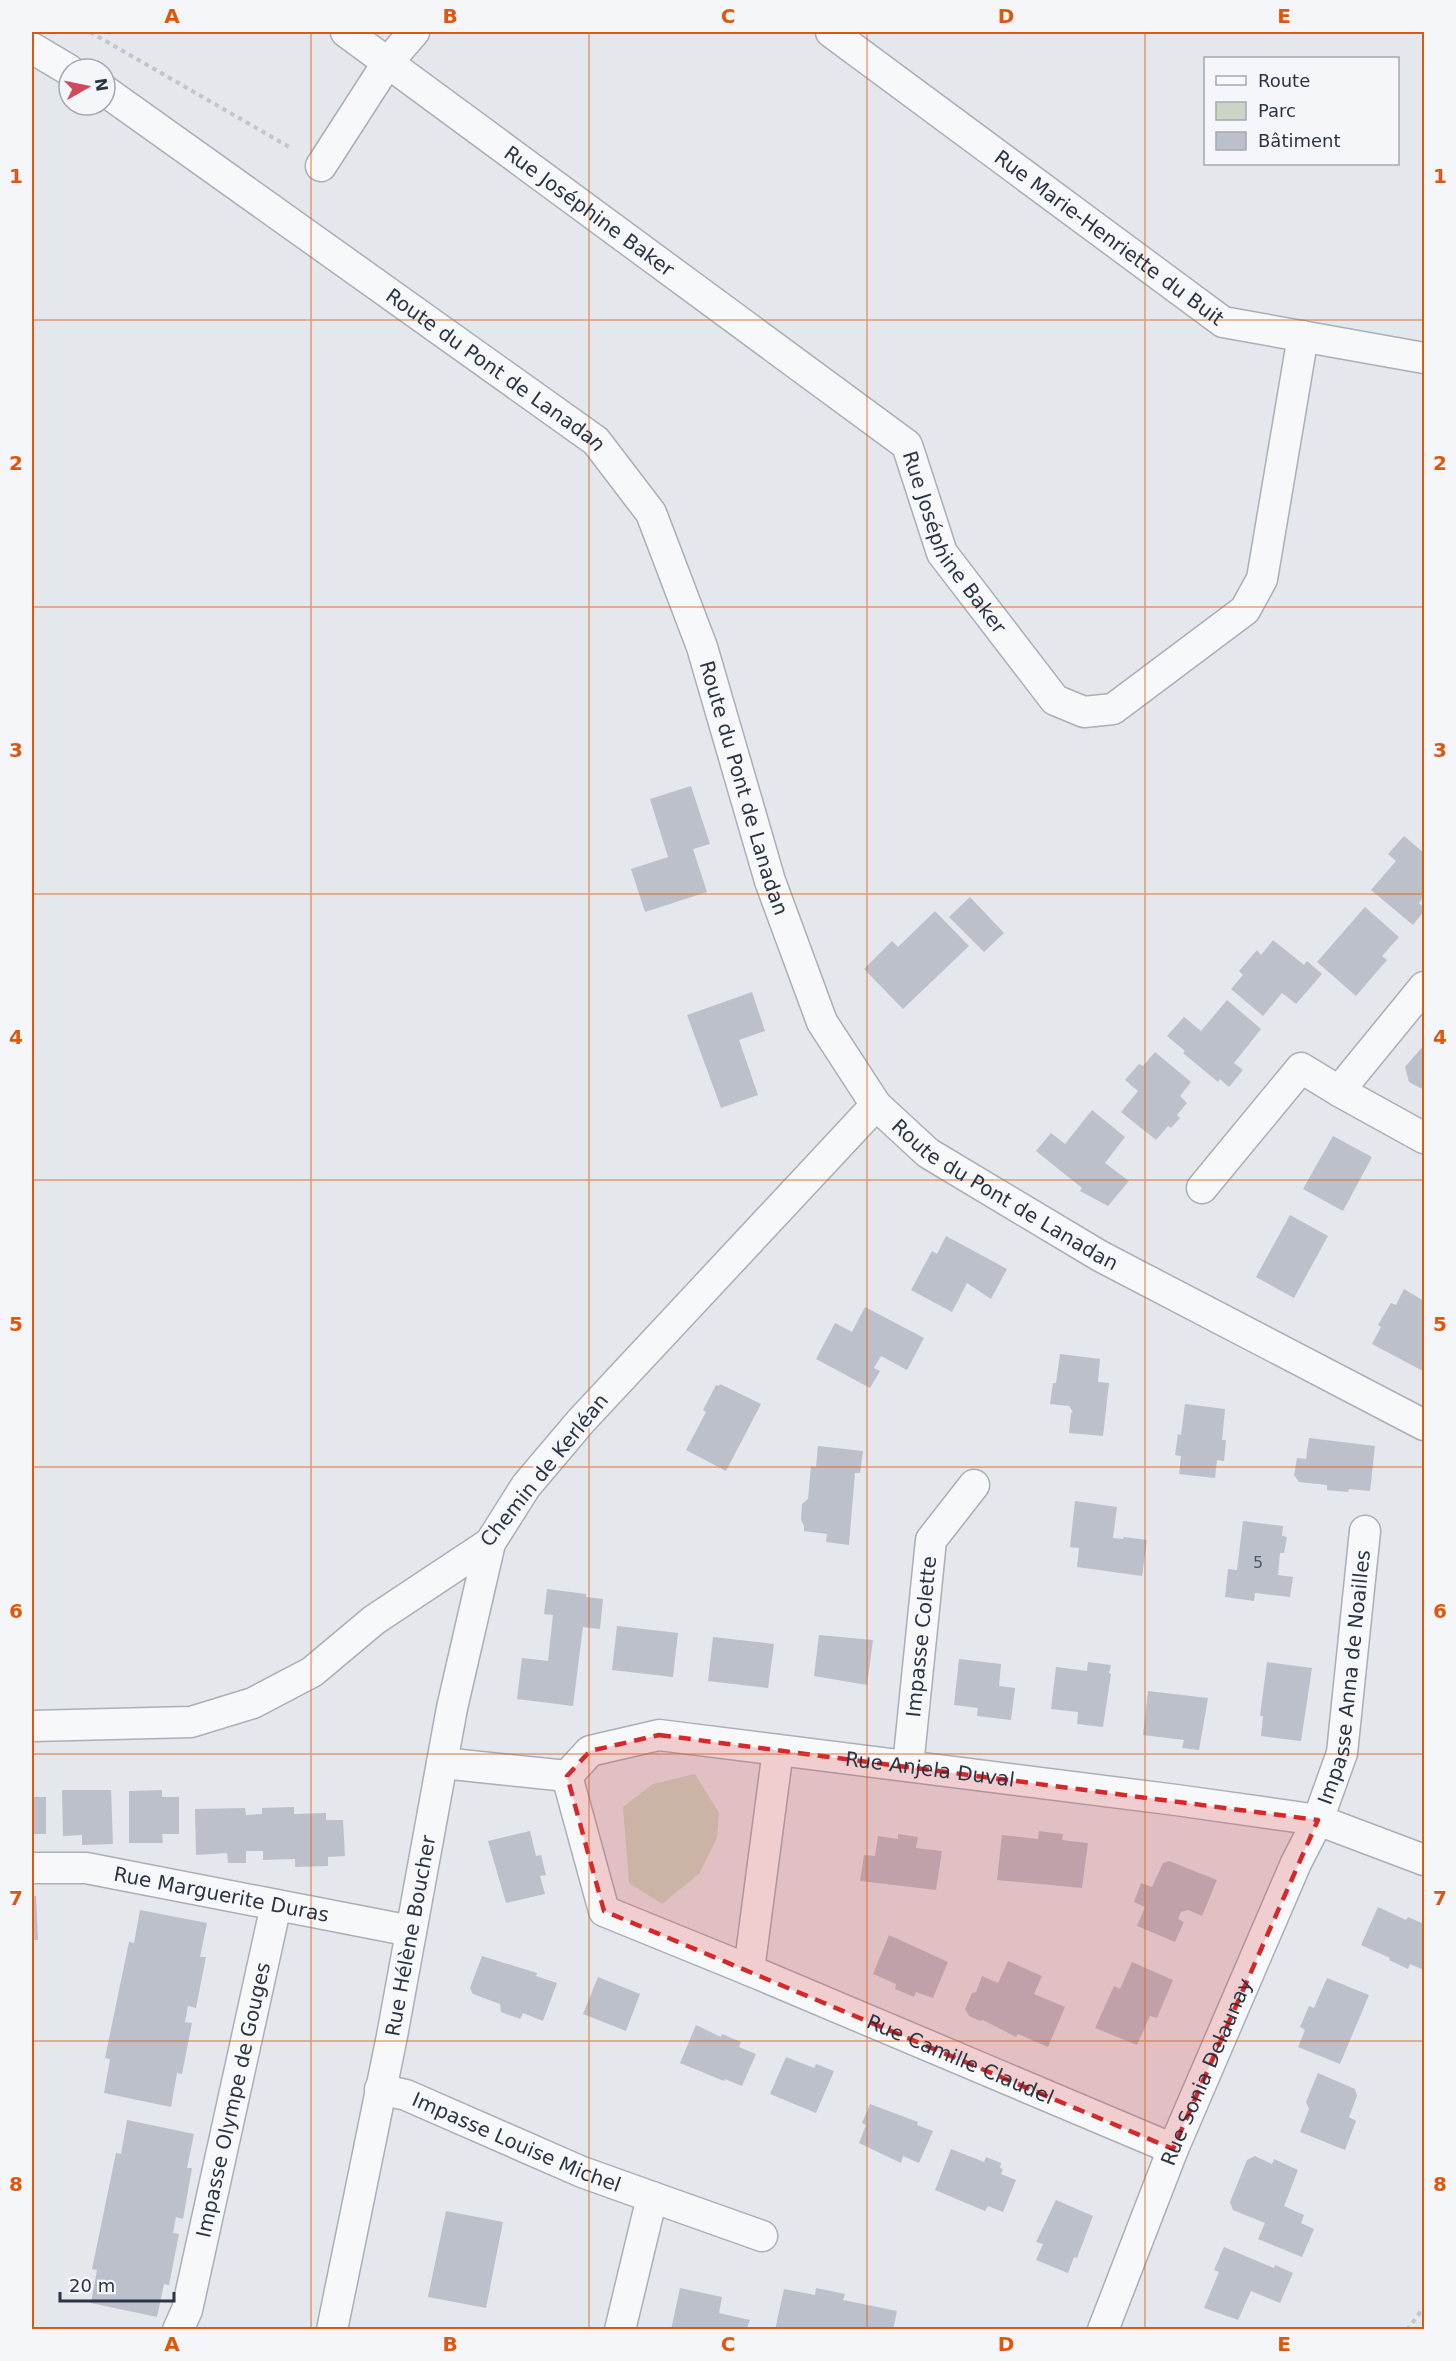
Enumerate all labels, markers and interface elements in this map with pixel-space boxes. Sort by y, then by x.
text: A [164,4,180,28]
text: B [442,4,458,28]
text: C [721,4,735,28]
text: D [998,4,1014,28]
text: E [1277,4,1291,28]
north arrow [57,57,117,117]
legend [1204,57,1399,165]
text: Route [1258,70,1310,91]
text: N [91,77,112,93]
text: Parc [1258,100,1296,121]
text: Bâtiment [1258,130,1341,151]
street label: Rue Joséphine Baker [500,141,679,282]
street label: Rue Marie-Henriette du Buit [990,145,1229,331]
text: 1 [9,164,23,188]
text: 1 [1433,164,1447,188]
street label: Route du Pont de Lanadan [381,283,611,455]
street label: Rue Joséphine Baker [898,448,1012,639]
text: 2 [9,451,23,475]
text: 2 [1433,451,1447,475]
street label: Route du Pont de Lanadan [695,658,794,918]
text: 3 [9,738,23,762]
text: 3 [1433,738,1447,762]
text: 4 [9,1025,23,1049]
text: 4 [1433,1025,1447,1049]
street label: Route du Pont de Lanadan [887,1114,1122,1275]
text: 5 [9,1312,23,1336]
text: 5 [1433,1312,1447,1336]
street label: Chemin de Kerléan [475,1389,613,1551]
street label: Impasse Anna de Noailles [1313,1549,1375,1808]
house number: 5 [1253,1553,1263,1572]
street label: Impasse Colette [901,1555,941,1718]
text: 6 [9,1599,23,1623]
text: 6 [1433,1599,1447,1623]
street label: Rue Anjela Duval [844,1747,1016,1792]
street label: Rue Hélène Boucher [380,1833,441,2038]
street label: Rue Marguerite Duras [112,1862,331,1927]
text: 7 [9,1886,23,1910]
text: 7 [1433,1886,1447,1910]
street label: Impasse Olympe de Gouges [191,1960,275,2240]
street label: Rue Sonia Delaunay [1156,1975,1257,2169]
street label: Rue Camille Claudel [863,2009,1057,2109]
street label: Impasse Louise Michel [409,2087,624,2197]
text: 8 [9,2172,23,2196]
text: 8 [1433,2172,1447,2196]
scale bar [60,2265,174,2303]
text: 20 m [69,2275,115,2296]
text: A [164,2332,180,2356]
text: B [442,2332,458,2356]
text: C [721,2332,735,2356]
text: D [998,2332,1014,2356]
text: E [1277,2332,1291,2356]

